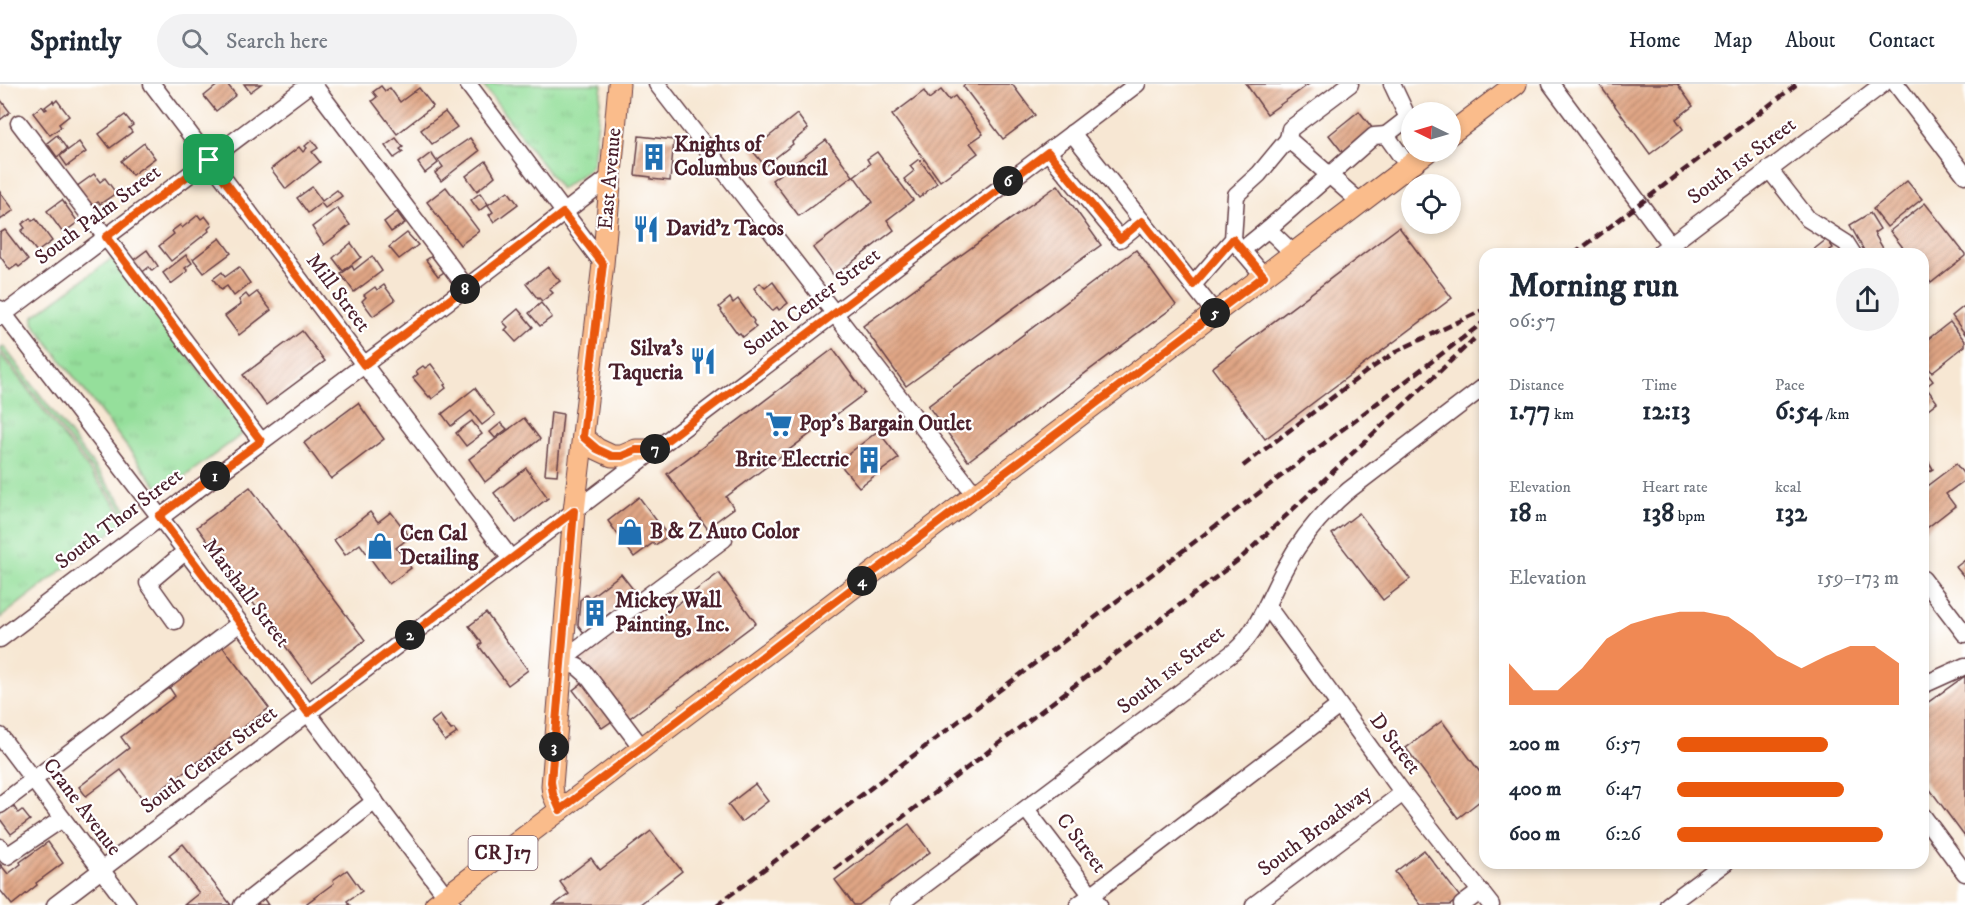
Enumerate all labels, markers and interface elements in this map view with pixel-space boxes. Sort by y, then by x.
search box [157,14,577,68]
text: Sprintly [30,24,121,59]
icon: search [178,25,211,58]
text: Search here [226,28,328,55]
text: Home [1629,28,1681,54]
text: Map [1714,28,1752,54]
text: About [1785,28,1836,54]
text: Contact [1869,28,1935,54]
north arrow [1401,102,1461,162]
map controls [1401,102,1461,234]
street label: South 1st Street [1683,112,1802,210]
street label: East Avenue [593,126,627,231]
place label: Knights of Columbus Council [674,132,828,182]
pin [183,134,234,185]
building icon: Knights of Columbus Council [639,142,669,172]
icon: arrive [192,143,225,176]
street label: South Palm Street [30,159,166,271]
pin: 6 [993,166,1023,196]
text: 6 [1004,171,1012,191]
button: locate [1401,174,1461,234]
restaurant icon: David'z Tacos [631,214,661,244]
place label: David'z Tacos [666,216,784,242]
street label: South Center Street [738,242,886,362]
street label: Mill Street [300,249,376,338]
text: Morning run [1509,266,1678,307]
button: share [1836,268,1899,331]
pin: 8 [450,274,480,304]
text: 8 [461,279,469,299]
pin: 5 [1200,298,1230,328]
text: 5 [1211,303,1219,323]
text: 06:57 [1509,309,1556,334]
place label: Silva's Taqueria [608,336,684,386]
restaurant icon: Silva's Taqueria [688,346,718,376]
text: Distance [1509,375,1564,395]
text: Time [1642,375,1677,395]
text: Pace [1775,375,1805,395]
text: 1.77 [1509,395,1551,428]
text: 12:13 [1642,395,1690,428]
text: 6:54 [1775,395,1822,428]
text: km [1551,404,1574,424]
text: /km [1822,404,1850,424]
supermarket icon: Pop's Bargain Outlet [764,409,794,439]
place label: Pop's Bargain Outlet [799,411,972,437]
pin: 7 [640,434,670,464]
text: 7 [651,439,659,459]
building icon: Brite Electric [854,445,884,475]
place label: Brite Electric [735,447,849,473]
pin: 1 [200,461,230,491]
street label: South Thor Street [50,463,188,575]
text: 1 [212,466,218,486]
text: Elevation [1509,477,1571,497]
text: Heart rate [1642,477,1708,497]
text: kcal [1775,477,1801,497]
text: 18 [1509,497,1532,530]
text: 138 [1642,497,1674,530]
text: 132 [1775,497,1807,530]
text: m [1532,506,1547,526]
text: bpm [1674,506,1705,526]
shop icon: B & Z Auto Color [615,517,645,547]
place label: B & Z Auto Color [650,519,801,545]
place label: Cen Cal Detailing [400,521,479,571]
shop icon: Cen Cal Detailing [365,531,395,561]
street label: Marshall Street [197,533,296,653]
pin: 4 [847,566,877,596]
text: Elevation [1509,566,1586,591]
text: 159–173 m [1817,566,1899,591]
text: 4 [857,571,867,591]
place label: Mickey Wall Painting, Inc. [615,588,729,638]
building icon: Mickey Wall Painting, Inc. [580,598,610,628]
pin: 2 [395,620,425,650]
street label: South 1st Street [1112,620,1230,720]
text: 2 [406,625,414,645]
street label: South Center Street [135,700,283,820]
street label: D Street [1364,708,1427,780]
pin: 3 [539,732,569,762]
text: 200 m [1509,732,1560,757]
text: 6:57 [1605,732,1641,757]
text: 3 [551,737,557,757]
street label: Crane Avenue [37,753,127,861]
text: 400 m [1509,777,1561,802]
text: 6:47 [1605,777,1642,802]
street label: South Broadway [1253,779,1378,882]
street label: C Street [1050,808,1112,878]
text: 600 m [1509,822,1560,847]
text: 6:26 [1605,822,1641,847]
road number: CR J17 [468,836,538,870]

